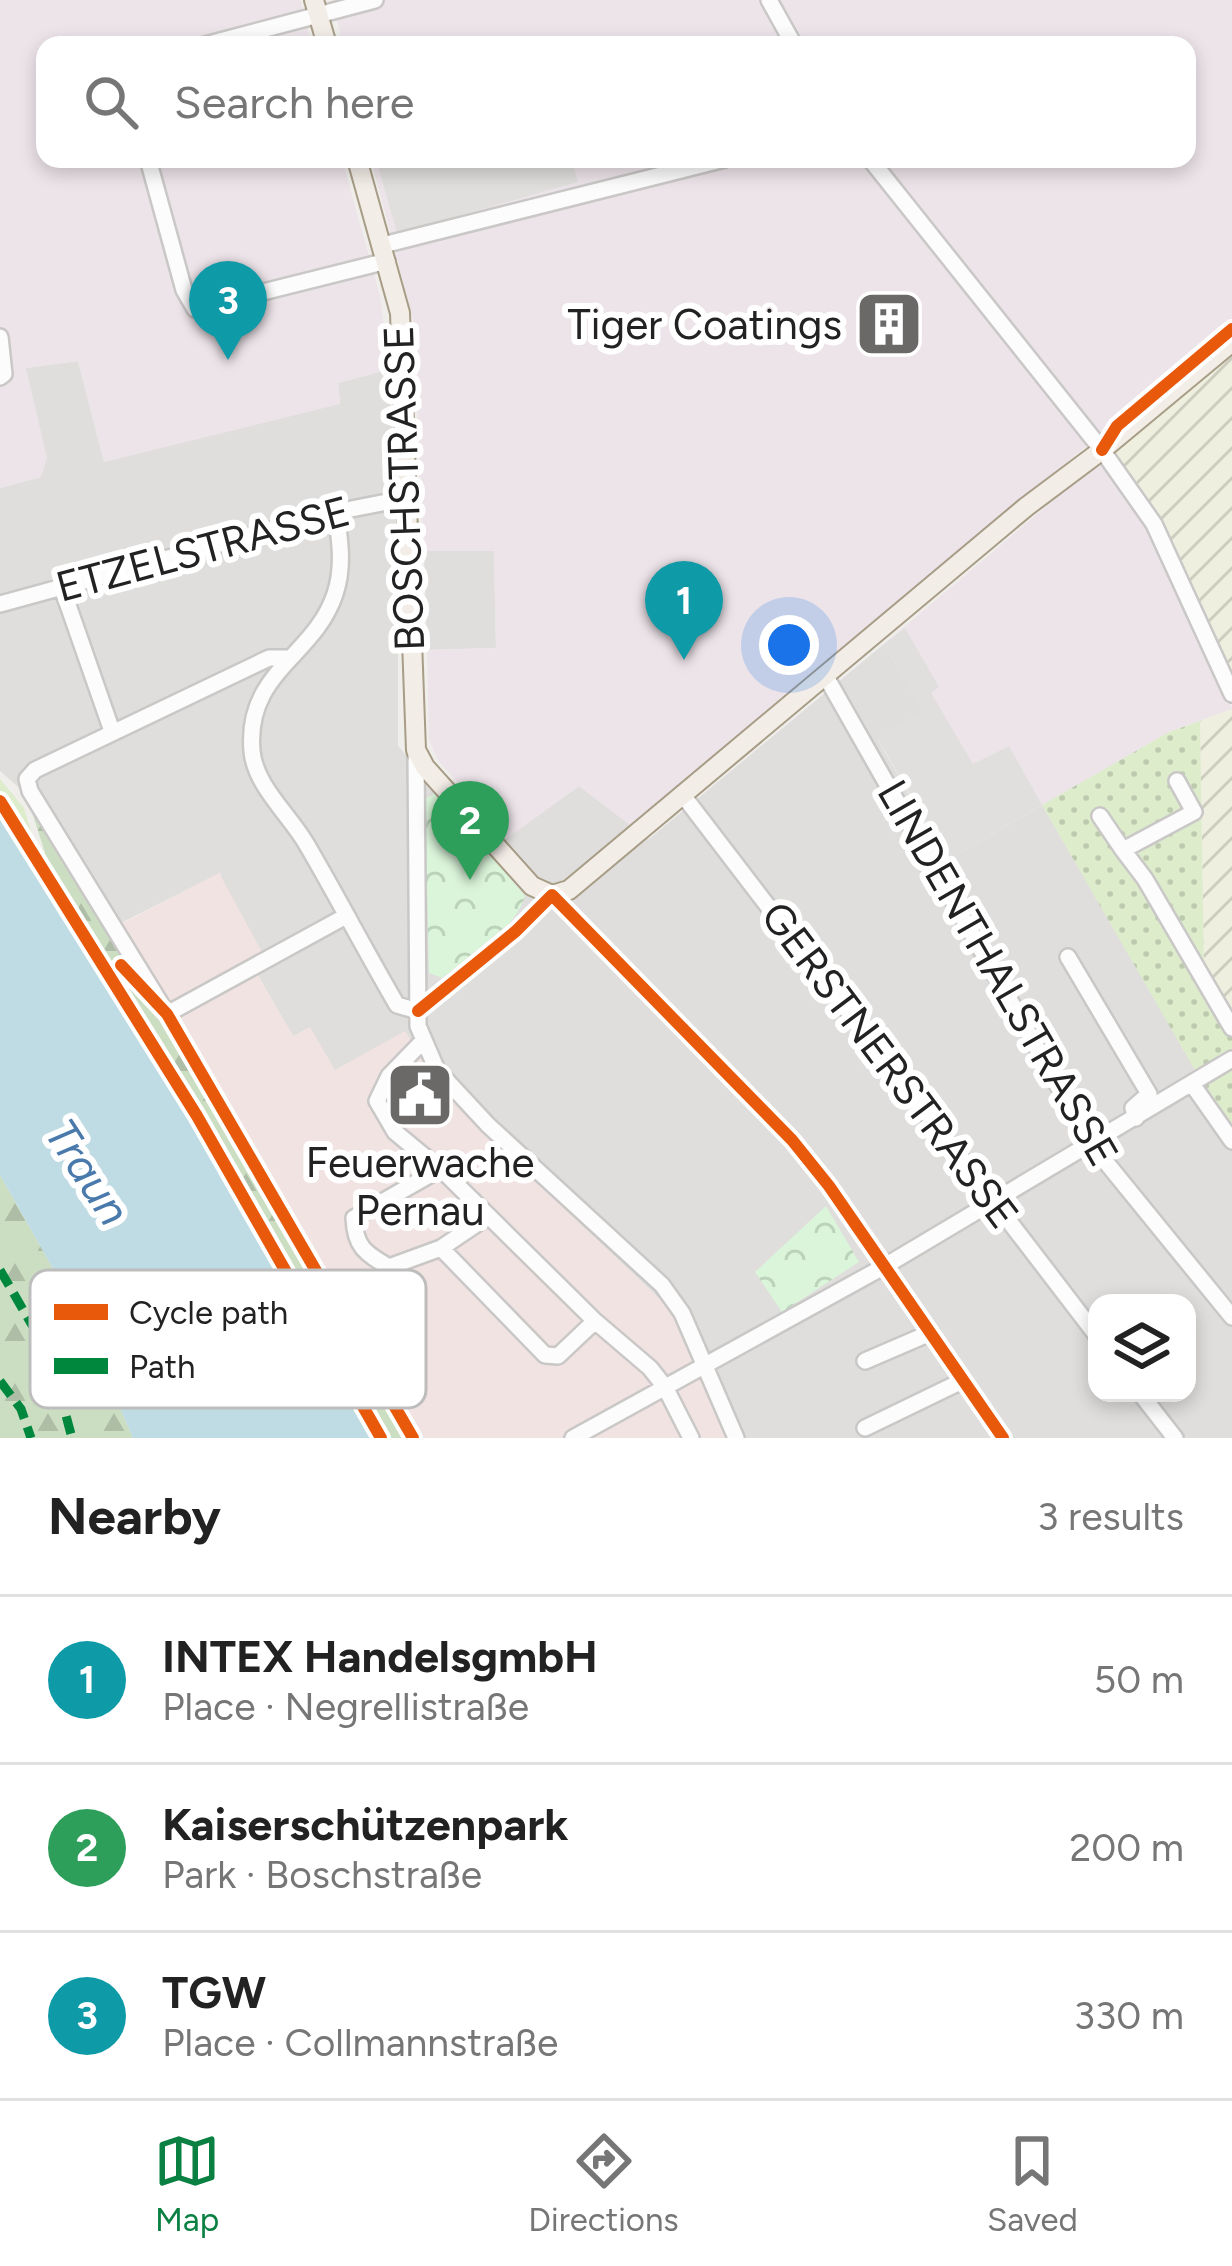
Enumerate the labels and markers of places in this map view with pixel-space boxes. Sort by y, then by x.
pin: 3 [189,261,267,360]
building icon: Tiger Coatings [854,289,924,359]
place label: Tiger Coatings [568,299,842,350]
pin: 1 [645,561,723,660]
pin: 2 [431,781,509,880]
public building icon: Feuerwache Pernau [385,1060,455,1130]
place label: Feuerwache Pernau [305,1137,535,1236]

